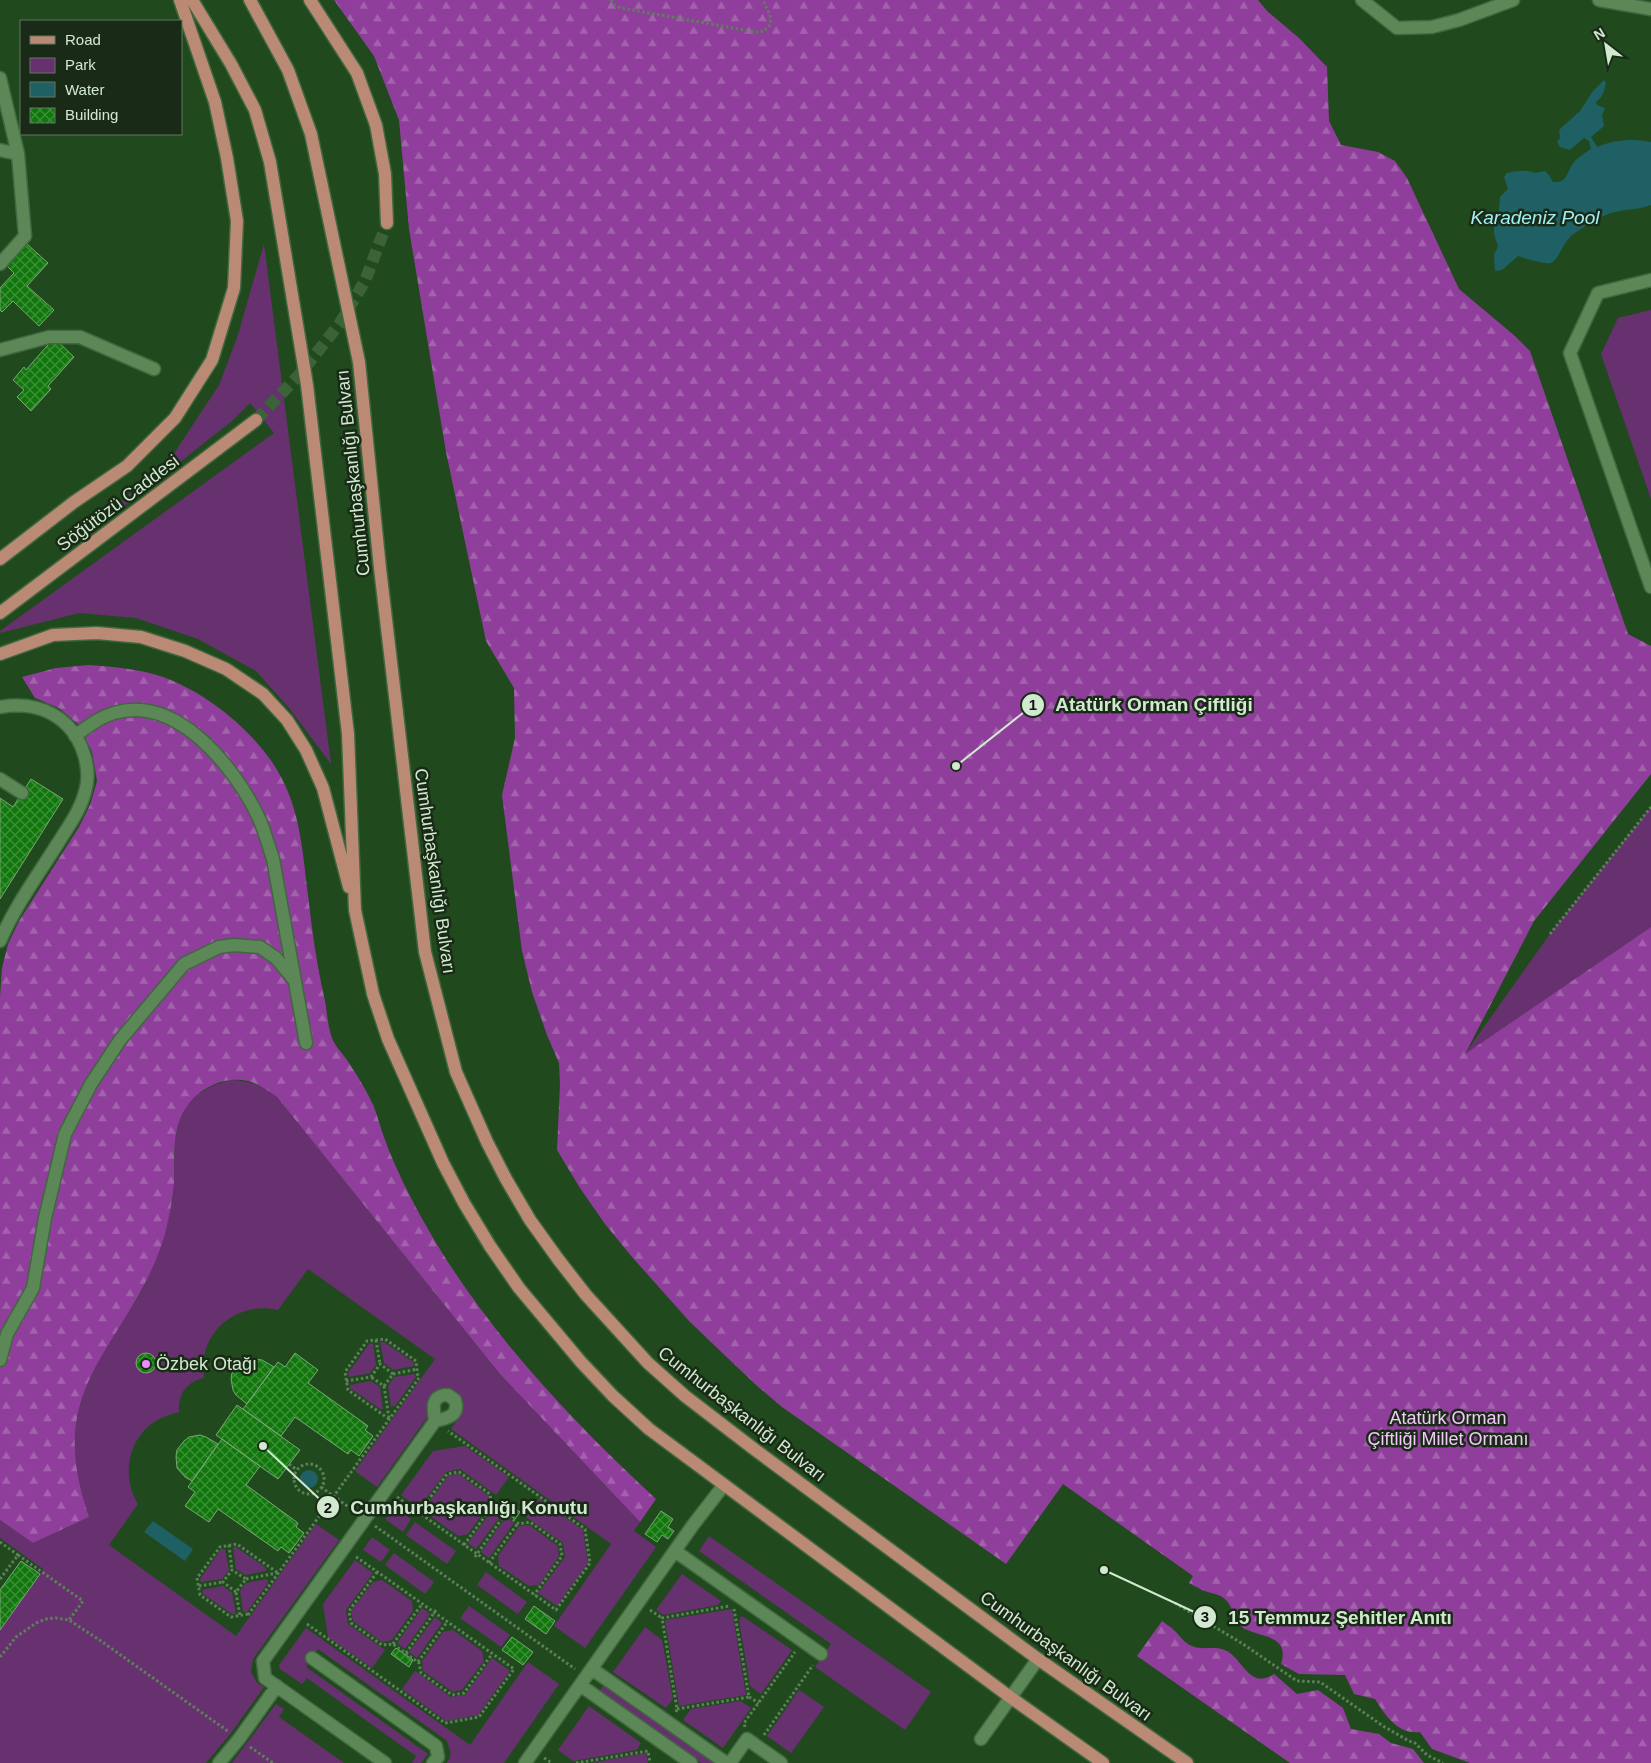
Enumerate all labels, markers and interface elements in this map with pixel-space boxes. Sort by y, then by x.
legend [20,20,182,135]
north arrow [1581,20,1631,70]
text: N [1591,24,1608,43]
text: Road [65,31,101,48]
text: Park [65,56,96,73]
text: Water [65,81,104,98]
text: Building [65,106,118,123]
water label: Karadeniz Pool [1471,207,1600,228]
street label: Cumhurbaşkanlığı Bulvarı [332,369,374,577]
street label: Söğütözü Caddesi [53,451,183,555]
callout: Atatürk Orman Çiftliği [1020,688,1263,722]
text: Atatürk Orman Çiftliği [1055,694,1253,715]
text: 1 [1029,696,1037,713]
street label: Cumhurbaşkanlığı Bulvarı [411,767,459,975]
street label: Cumhurbaşkanlığı Bulvarı [654,1342,830,1486]
place label: Özbek Otağı [156,1354,257,1374]
marker: Özbek Otağı [140,1358,152,1370]
park label: Atatürk Orman Çiftliği Millet Ormanı [1367,1408,1529,1449]
callout: Cumhurbaşkanlığı Konutu [316,1490,598,1524]
text: Cumhurbaşkanlığı Konutu [350,1497,588,1518]
text: 2 [324,1499,332,1516]
street label: Cumhurbaşkanlığı Bulvarı [976,1587,1156,1725]
callout: 15 Temmuz Şehitler Anıtı [1192,1600,1462,1634]
text: 15 Temmuz Şehitler Anıtı [1228,1607,1452,1628]
text: 3 [1201,1608,1209,1625]

